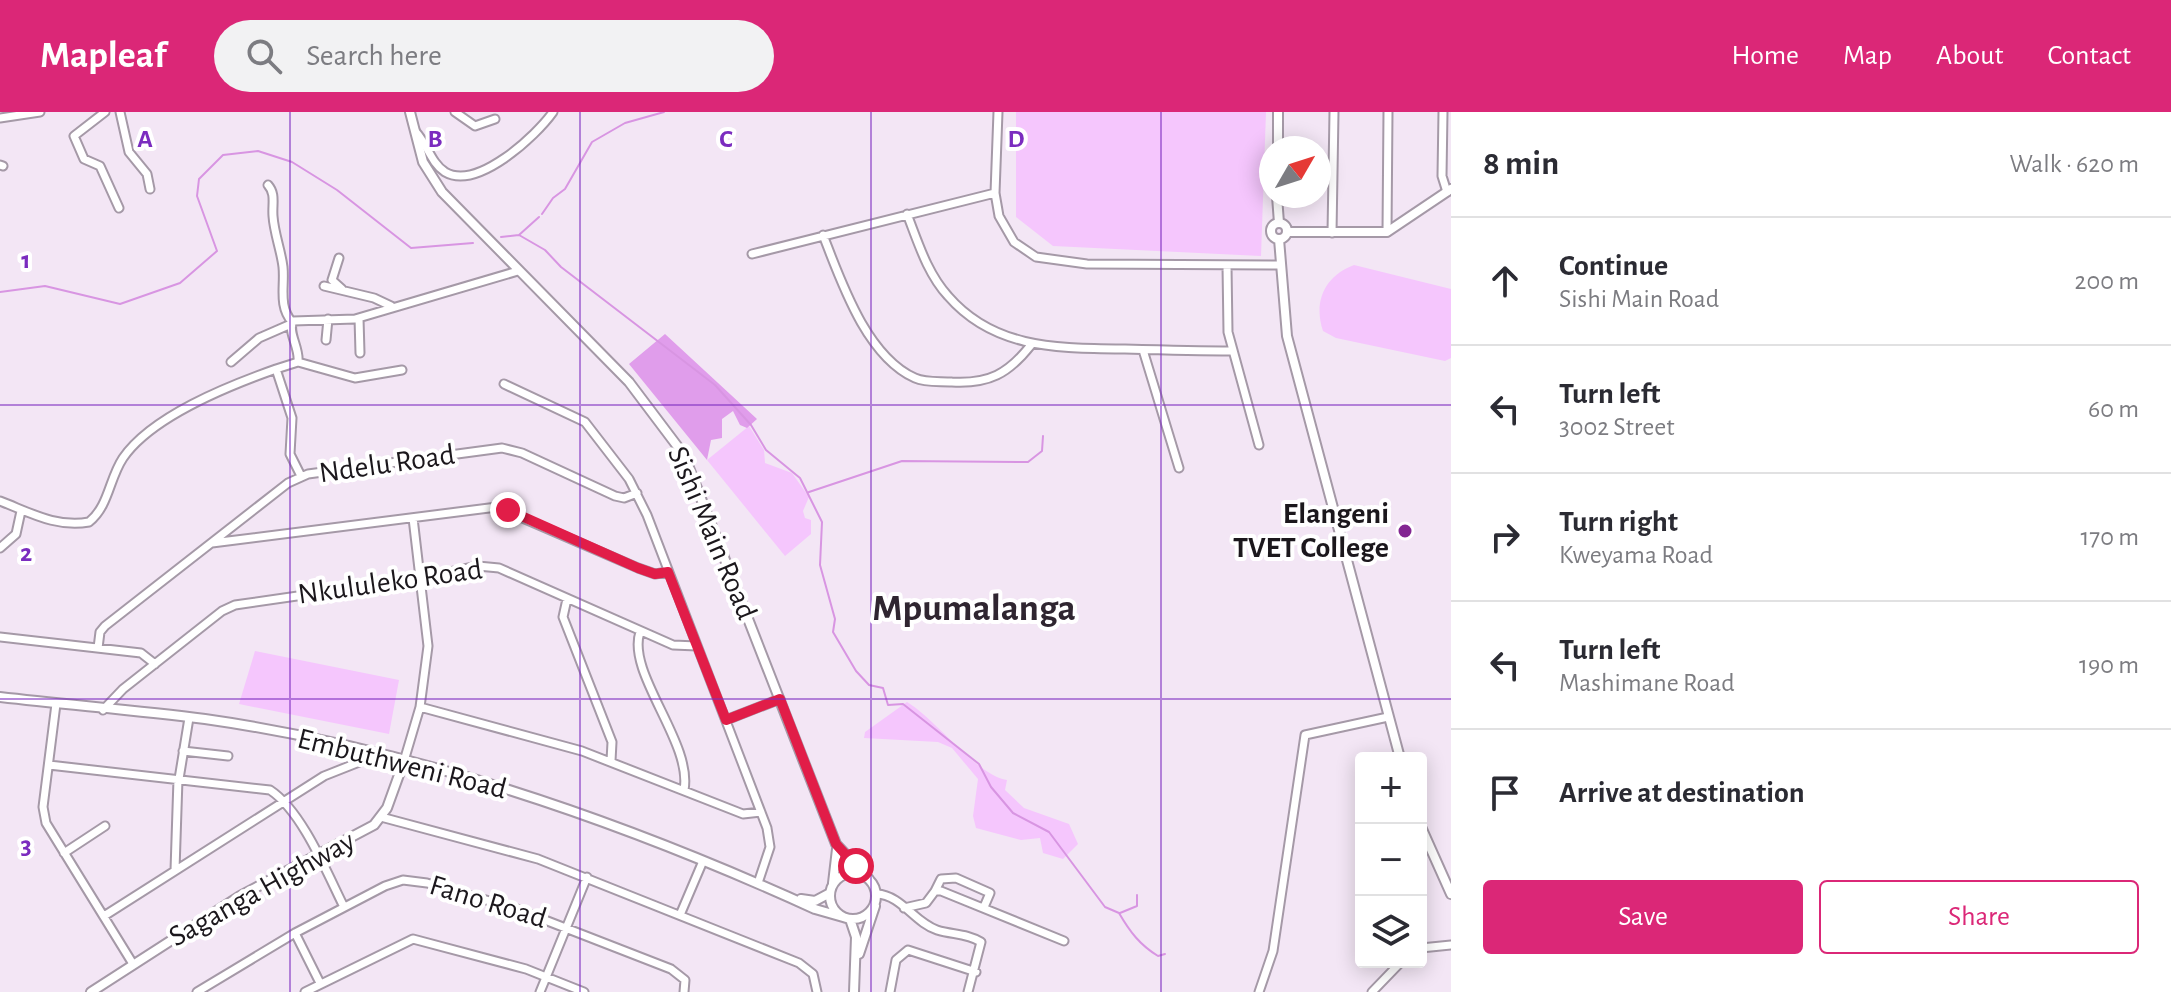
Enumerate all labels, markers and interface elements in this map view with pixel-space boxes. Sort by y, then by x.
search box [214,20,774,92]
icon: search [242,34,286,78]
text: Mapleaf [40,37,166,75]
text: Search here [306,41,442,71]
text: Home [1732,42,1799,70]
text: Map [1843,42,1892,70]
text: About [1936,42,2004,70]
text: Contact [2048,42,2131,70]
text: A [137,126,153,152]
text: B [427,126,443,152]
text: C [719,126,733,152]
text: D [1007,126,1025,152]
north arrow [1259,136,1331,208]
text: 8 min [1483,147,1559,181]
text: Walk · 620 m [2009,151,2139,177]
text: 1 [21,247,31,273]
text: Continue [1559,251,1668,281]
icon: ahead [1483,259,1527,303]
text: 200 m [2075,268,2139,294]
text: Sishi Main Road [1559,286,1719,312]
text: Turn left [1559,379,1660,409]
icon: left [1483,387,1527,431]
text: 60 m [2088,396,2139,422]
text: 3002 Street [1559,414,1675,440]
street label: Ndelu Road [317,440,457,488]
street label: Sishi Main Road [662,442,762,624]
route end [490,492,526,528]
place label: Elangeni TVET College [1233,499,1389,563]
text: Turn right [1559,507,1678,537]
icon: right [1483,515,1527,559]
marker: Elangeni TVET College [1396,522,1414,540]
text: 170 m [2080,524,2139,550]
text: 2 [20,540,32,566]
text: Kweyama Road [1559,542,1713,568]
street label: Nkululeko Road [296,554,484,610]
district label: Mpumalanga [872,590,1076,628]
text: Turn left [1559,635,1660,665]
icon: left [1483,643,1527,687]
text: 190 m [2079,652,2139,678]
text: Mashimane Road [1559,670,1735,696]
street label: Embuthweni Road [294,724,510,804]
map controls [1355,752,1427,968]
button: + [1355,752,1427,824]
icon: arrive [1483,771,1527,815]
text: Arrive at destination [1559,778,1805,808]
button: − [1355,824,1427,896]
street label: Saganga Highway [164,826,360,952]
text: 3 [20,833,32,859]
route start [838,848,874,884]
street label: Fano Road [426,870,550,934]
button: Save [1483,880,1803,954]
button: Share [1819,880,2139,954]
button: layers [1355,896,1427,968]

